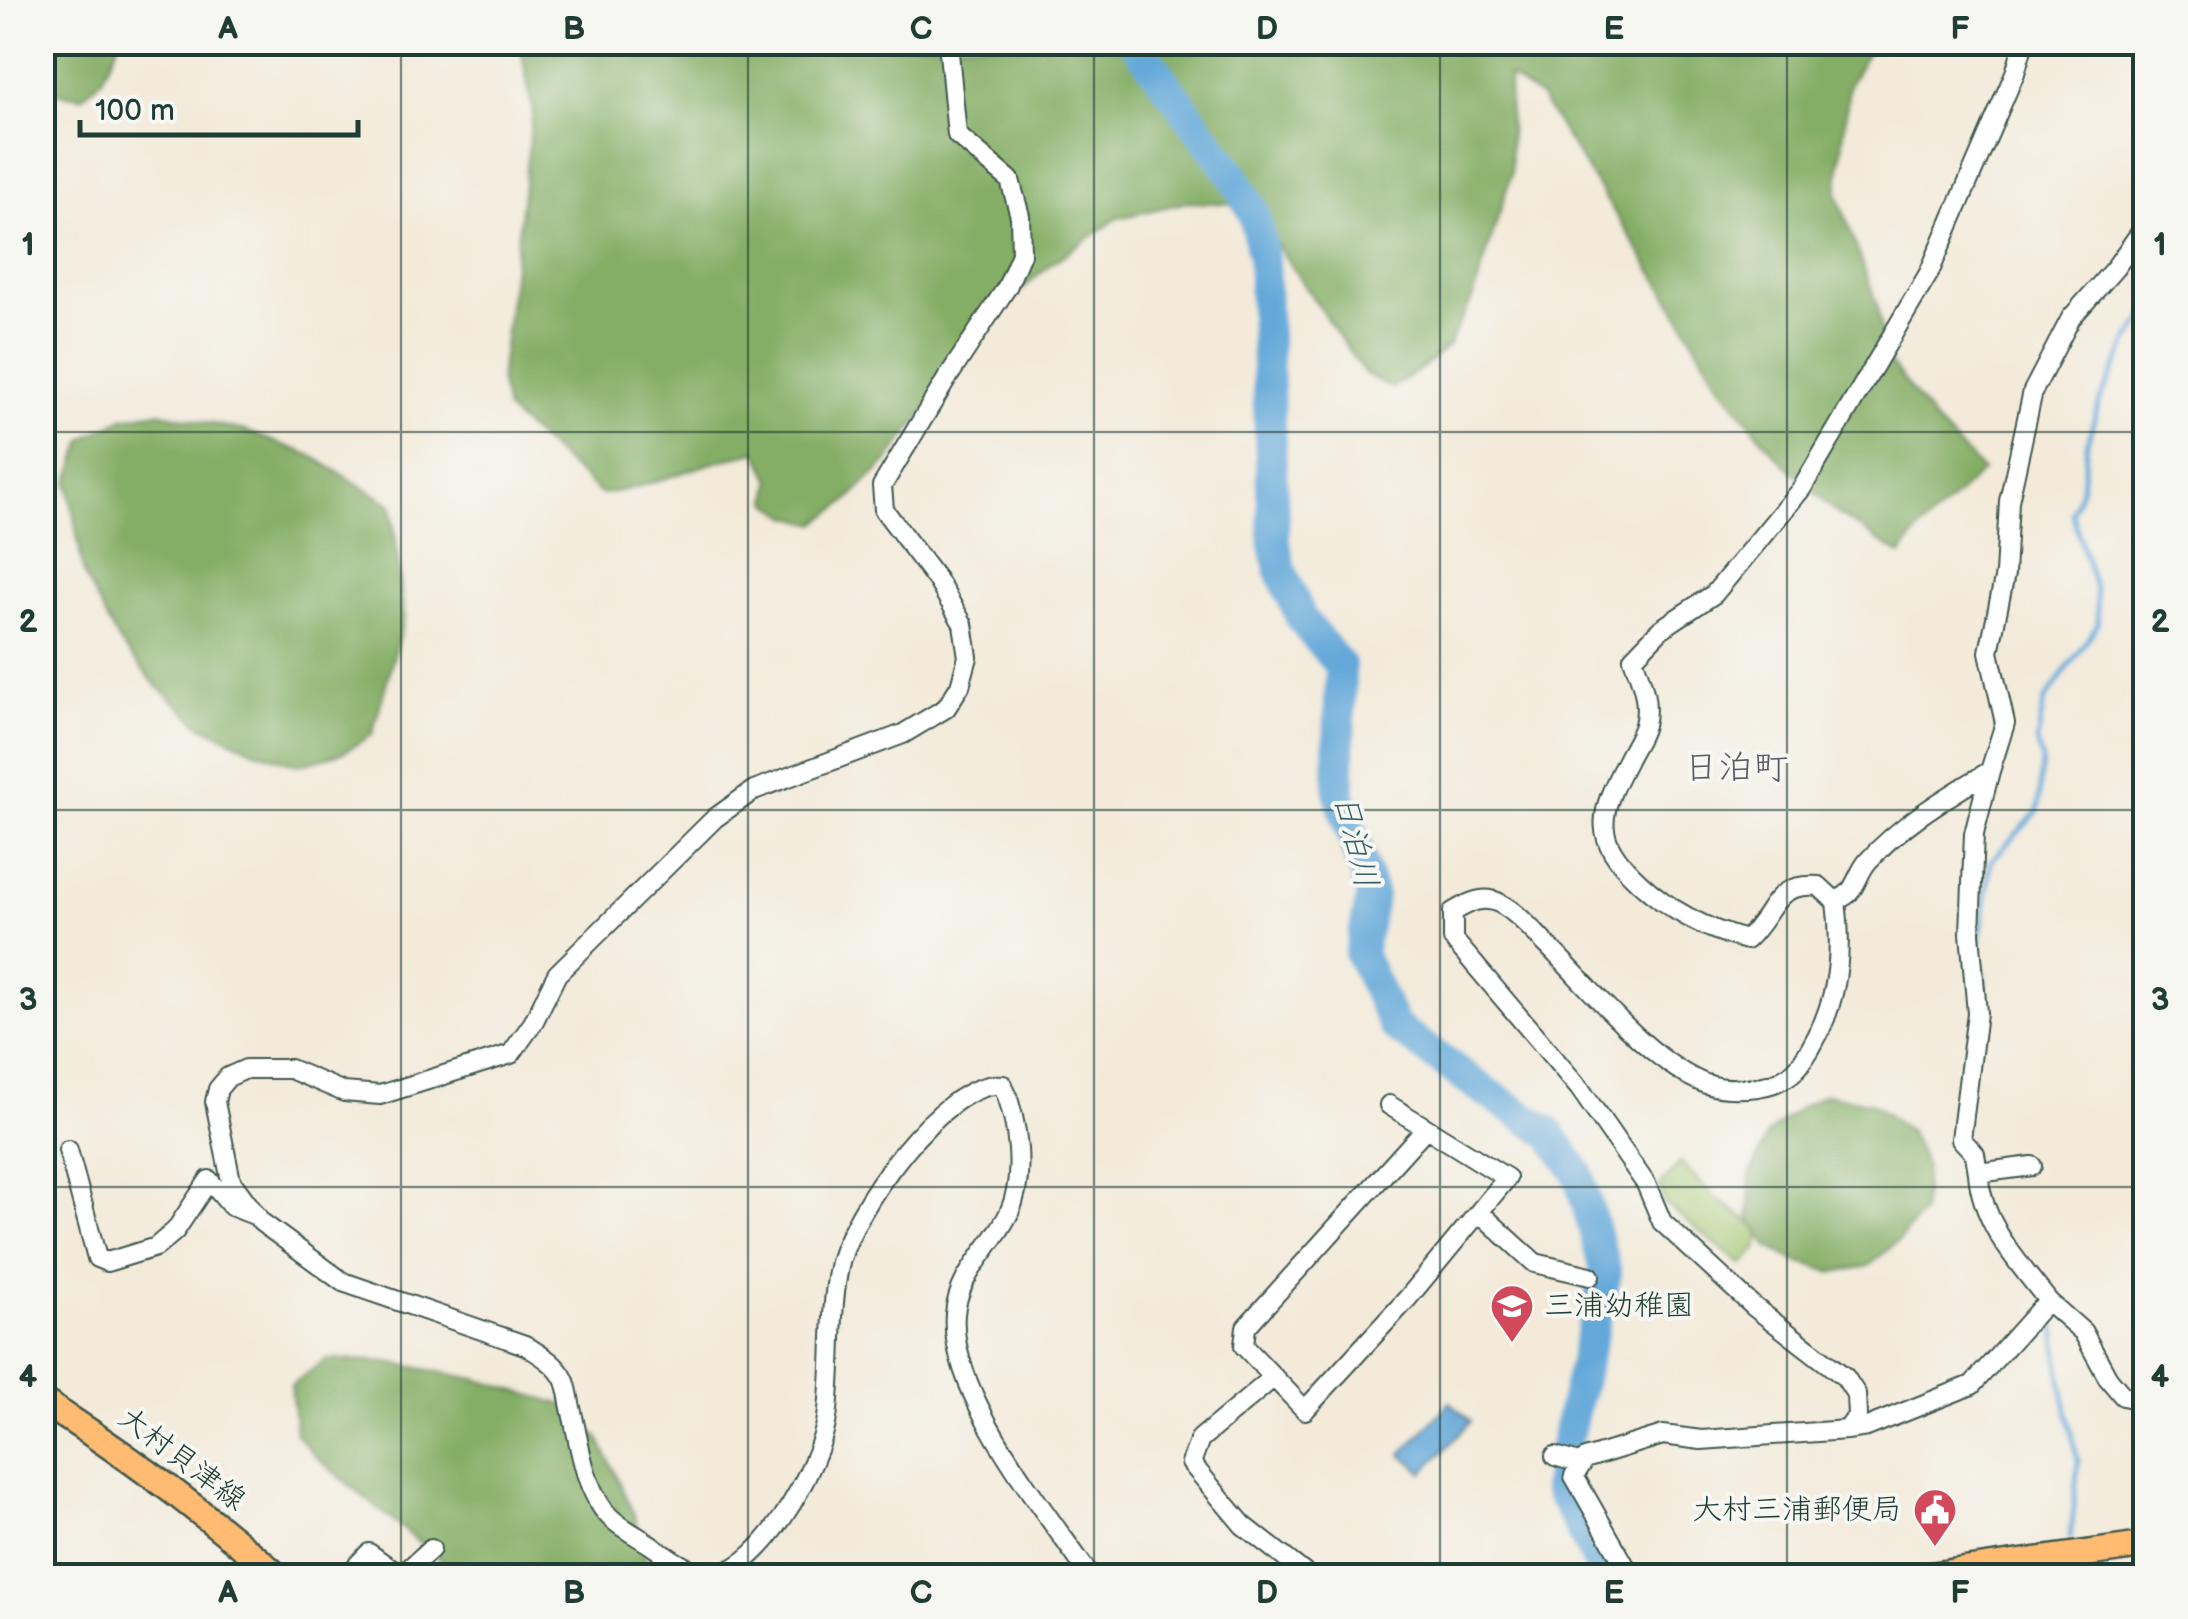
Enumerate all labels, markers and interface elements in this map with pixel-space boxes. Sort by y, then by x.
text: A [217,10,238,49]
text: B [563,10,585,49]
text: C [910,10,932,49]
text: D [1256,10,1278,49]
text: E [1604,10,1624,49]
text: F [1950,10,1970,49]
scale bar [80,75,358,137]
text: 100 m [95,93,175,129]
text: 1 [21,226,35,265]
text: 1 [2153,226,2167,265]
text: 2 [18,603,38,642]
text: 2 [2150,603,2170,642]
district label: 日泊町 [1683,747,1789,790]
water label: 日泊川 [1324,790,1386,892]
text: 3 [19,981,37,1020]
text: 3 [2151,981,2169,1020]
school or university icon: 三浦幼稚園 [1489,1283,1535,1344]
place label: 三浦幼稚園 [1544,1288,1694,1324]
text: 4 [19,1358,38,1397]
text: 4 [2151,1358,2170,1397]
street label: 大村貝津線 [111,1399,253,1519]
public building icon: 大村三浦郵便局 [1912,1487,1958,1548]
place label: 大村三浦郵便局 [1692,1492,1902,1528]
text: A [217,1574,238,1613]
text: B [563,1574,585,1613]
text: C [910,1574,932,1613]
text: D [1256,1574,1278,1613]
text: E [1604,1574,1624,1613]
text: F [1950,1574,1970,1613]

